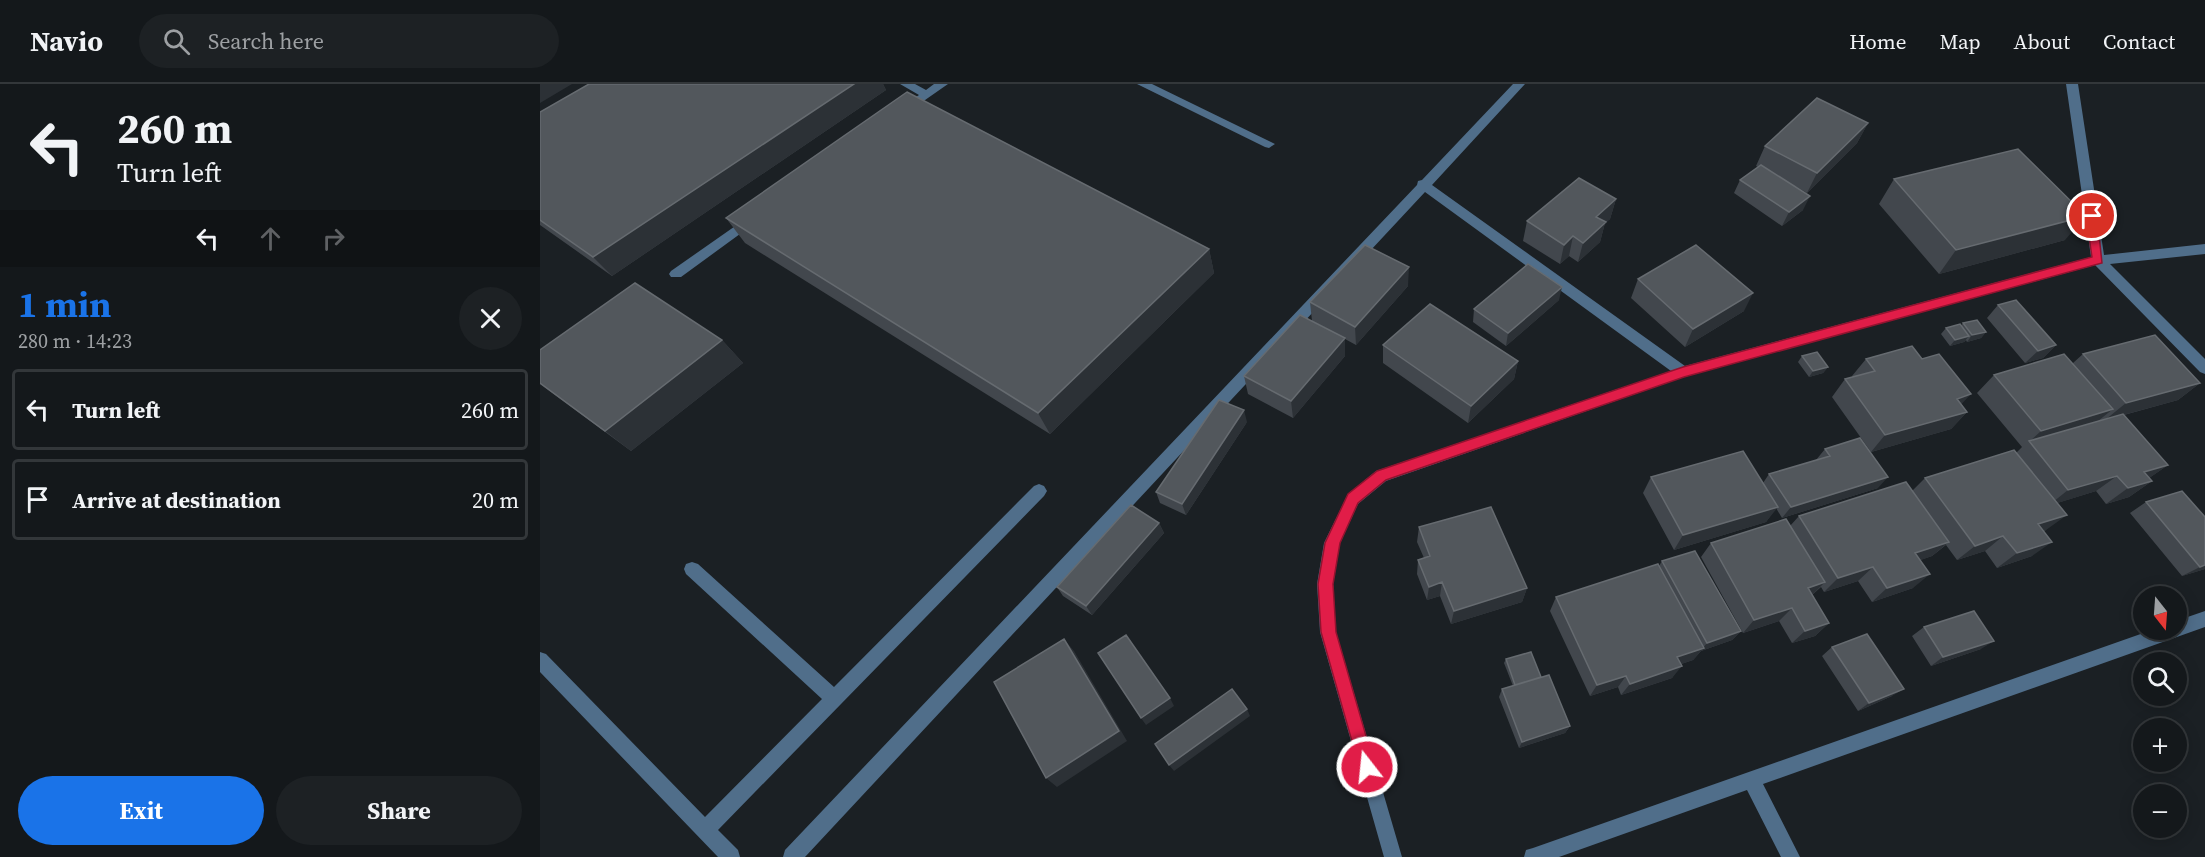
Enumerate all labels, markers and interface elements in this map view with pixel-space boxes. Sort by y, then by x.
search box [139,14,559,68]
text: Navio [30,22,103,60]
icon: search [160,25,193,58]
text: Search here [208,26,324,56]
text: Home [1849,27,1907,56]
text: Map [1940,27,1981,56]
text: About [2014,27,2070,56]
text: Contact [2103,27,2175,56]
text: 260 m [117,99,232,157]
icon: left [18,108,96,186]
text: Turn left [117,154,221,191]
pin [2066,190,2117,241]
icon: arrive [2075,199,2108,232]
icon: left [191,222,224,255]
icon: ahead [254,222,287,255]
icon: right [317,222,350,255]
text: 1 min [18,280,111,329]
button: close [459,287,522,350]
text: 280 m · 14:23 [18,327,132,355]
icon: left [21,393,54,426]
text: Turn left [72,395,160,425]
text: 260 m [461,395,519,425]
icon: arrive [21,483,54,516]
text: Arrive at destination [72,485,281,515]
text: 20 m [472,485,519,515]
north arrow [2133,586,2187,640]
map controls [2133,586,2187,838]
button: search [2133,652,2187,706]
button: + [2133,718,2187,772]
position arrow [1335,735,1399,799]
button: Exit [18,776,264,845]
button: Share [276,776,522,845]
button: − [2133,784,2187,838]

